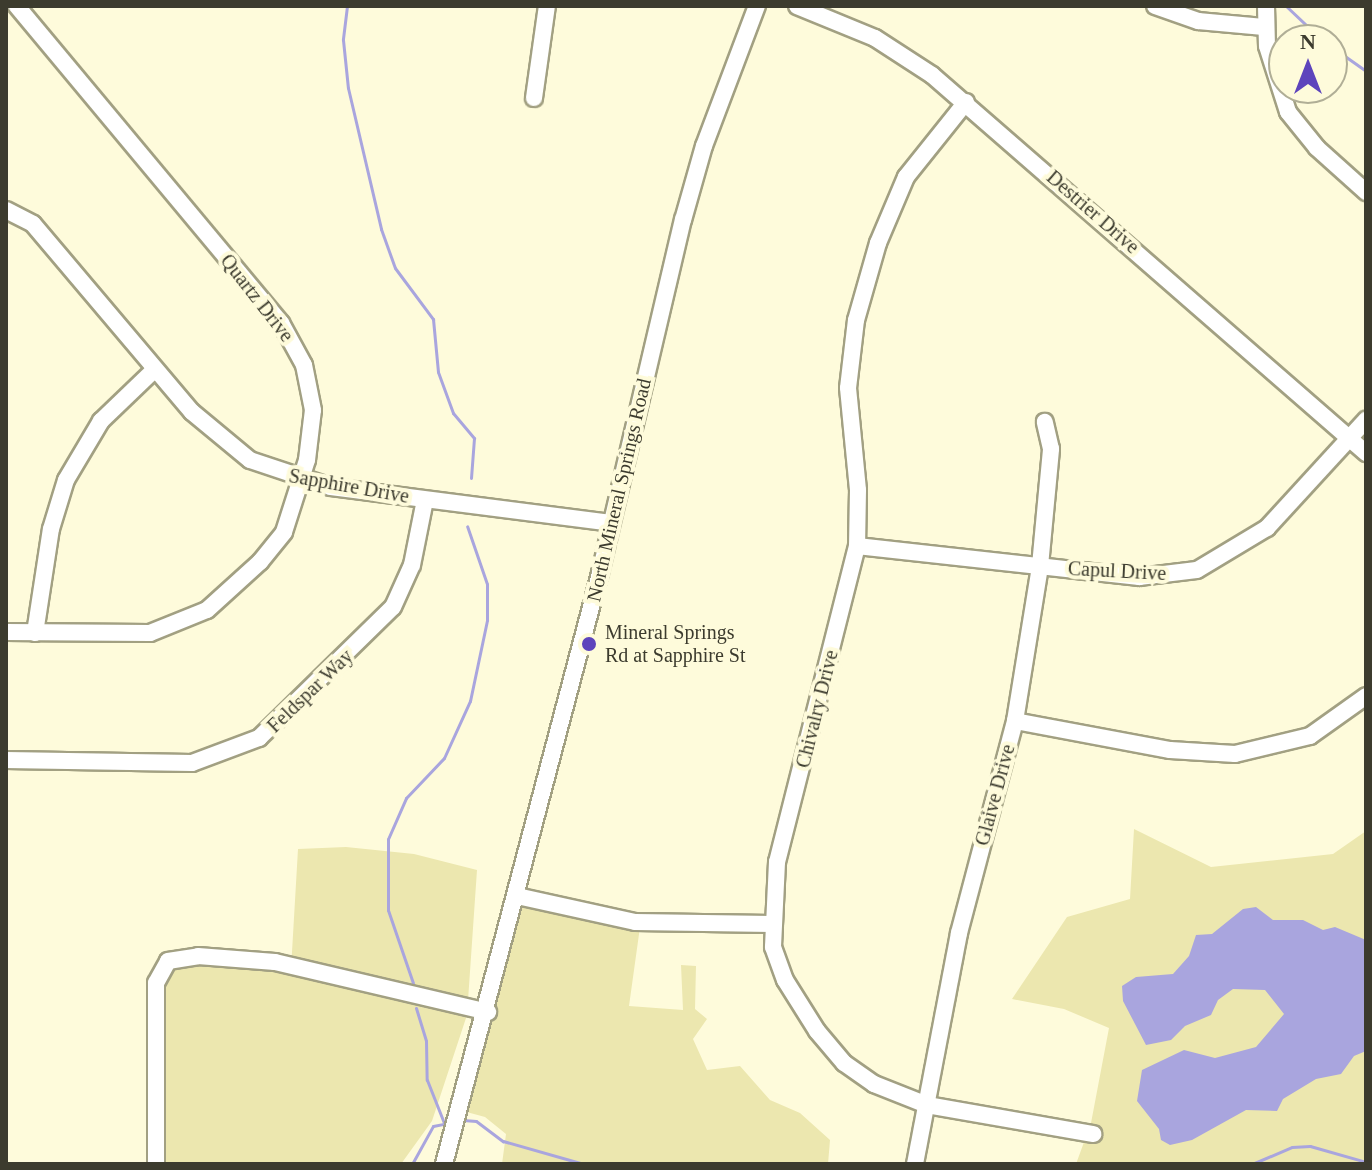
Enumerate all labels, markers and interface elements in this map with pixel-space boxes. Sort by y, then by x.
north arrow [1268,24,1348,104]
text: N [1300,29,1316,54]
street label: Destrier Drive [1042,165,1144,259]
street label: Quartz Drive [215,249,299,347]
street label: North Mineral Springs Road [582,376,656,604]
street label: Sapphire Drive [287,464,411,508]
street label: Capul Drive [1067,556,1167,586]
place label: Mineral Springs Rd at Sapphire St [605,620,746,667]
marker: Mineral Springs Rd at Sapphire St [580,635,598,653]
street label: Feldspar Way [262,644,358,738]
street label: Chivalry Drive [791,648,843,770]
street label: Glaive Drive [970,742,1020,848]

